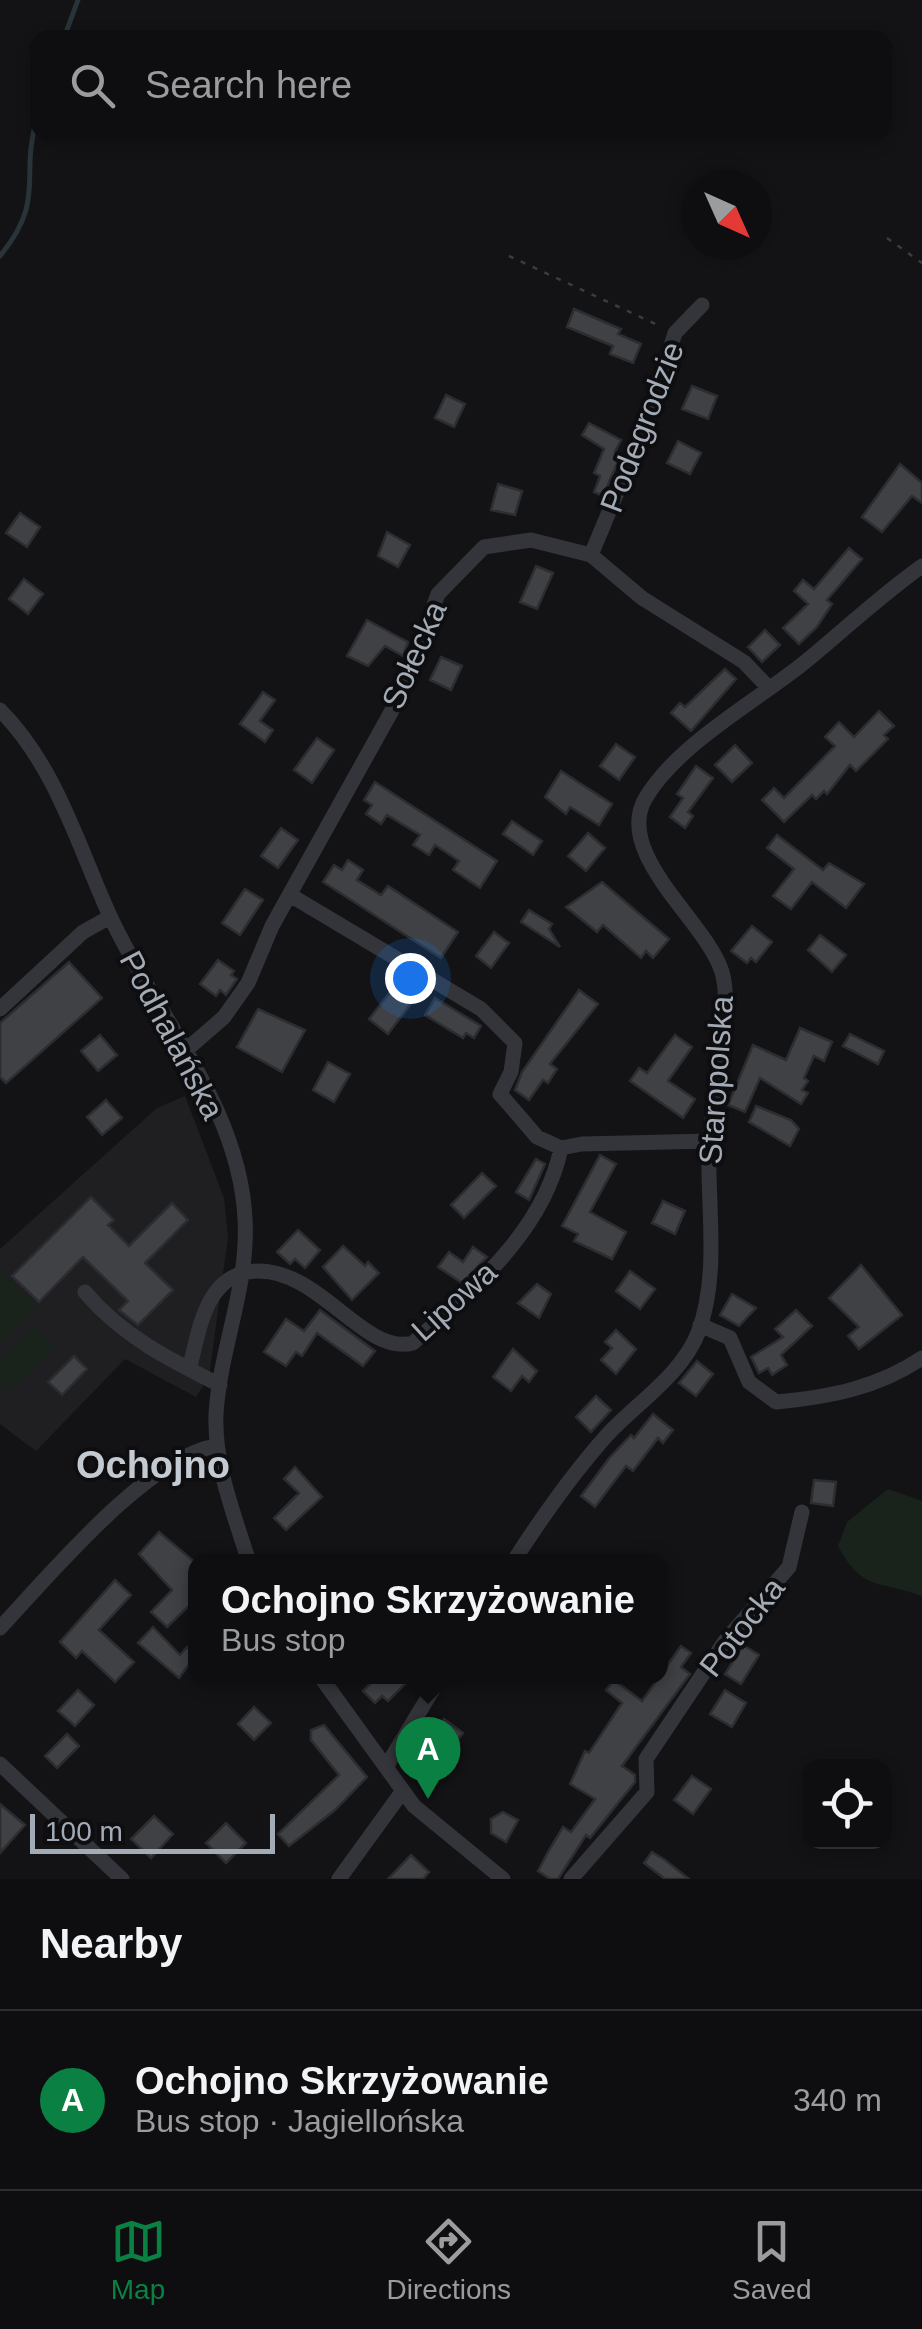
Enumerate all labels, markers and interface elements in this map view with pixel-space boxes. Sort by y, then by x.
search box [30,30,892,140]
icon: search [65,58,120,113]
text: Search here [145,64,352,106]
north arrow [682,170,772,260]
street label: Podegrodzie [593,337,691,517]
street label: Sołecka [374,595,454,714]
street label: Podhalańska [113,945,231,1125]
your location [385,953,436,1004]
street label: Staropolska [692,994,740,1166]
street label: Lipowa [404,1254,504,1348]
district label: Ochojno [76,1444,230,1486]
popup [188,1554,668,1684]
street label: Potocka [692,1570,792,1684]
text: Ochojno Skrzyżowanie [221,1579,635,1621]
text: Bus stop [221,1622,346,1658]
pin: A [396,1716,460,1799]
map controls [802,1759,892,1849]
button: locate [802,1759,892,1849]
scale bar [30,1809,275,1854]
text: 100 m [45,1816,123,1847]
text: Nearby [40,1920,182,1967]
text: Ochojno Skrzyżowanie [135,2060,549,2102]
text: A [61,2082,84,2118]
text: 340 m [793,2082,882,2118]
text: Bus stop · Jagiellońska [135,2103,464,2139]
tab: Map [111,2214,166,2306]
tab: Directions [387,2214,511,2306]
tab: Saved [732,2214,811,2306]

